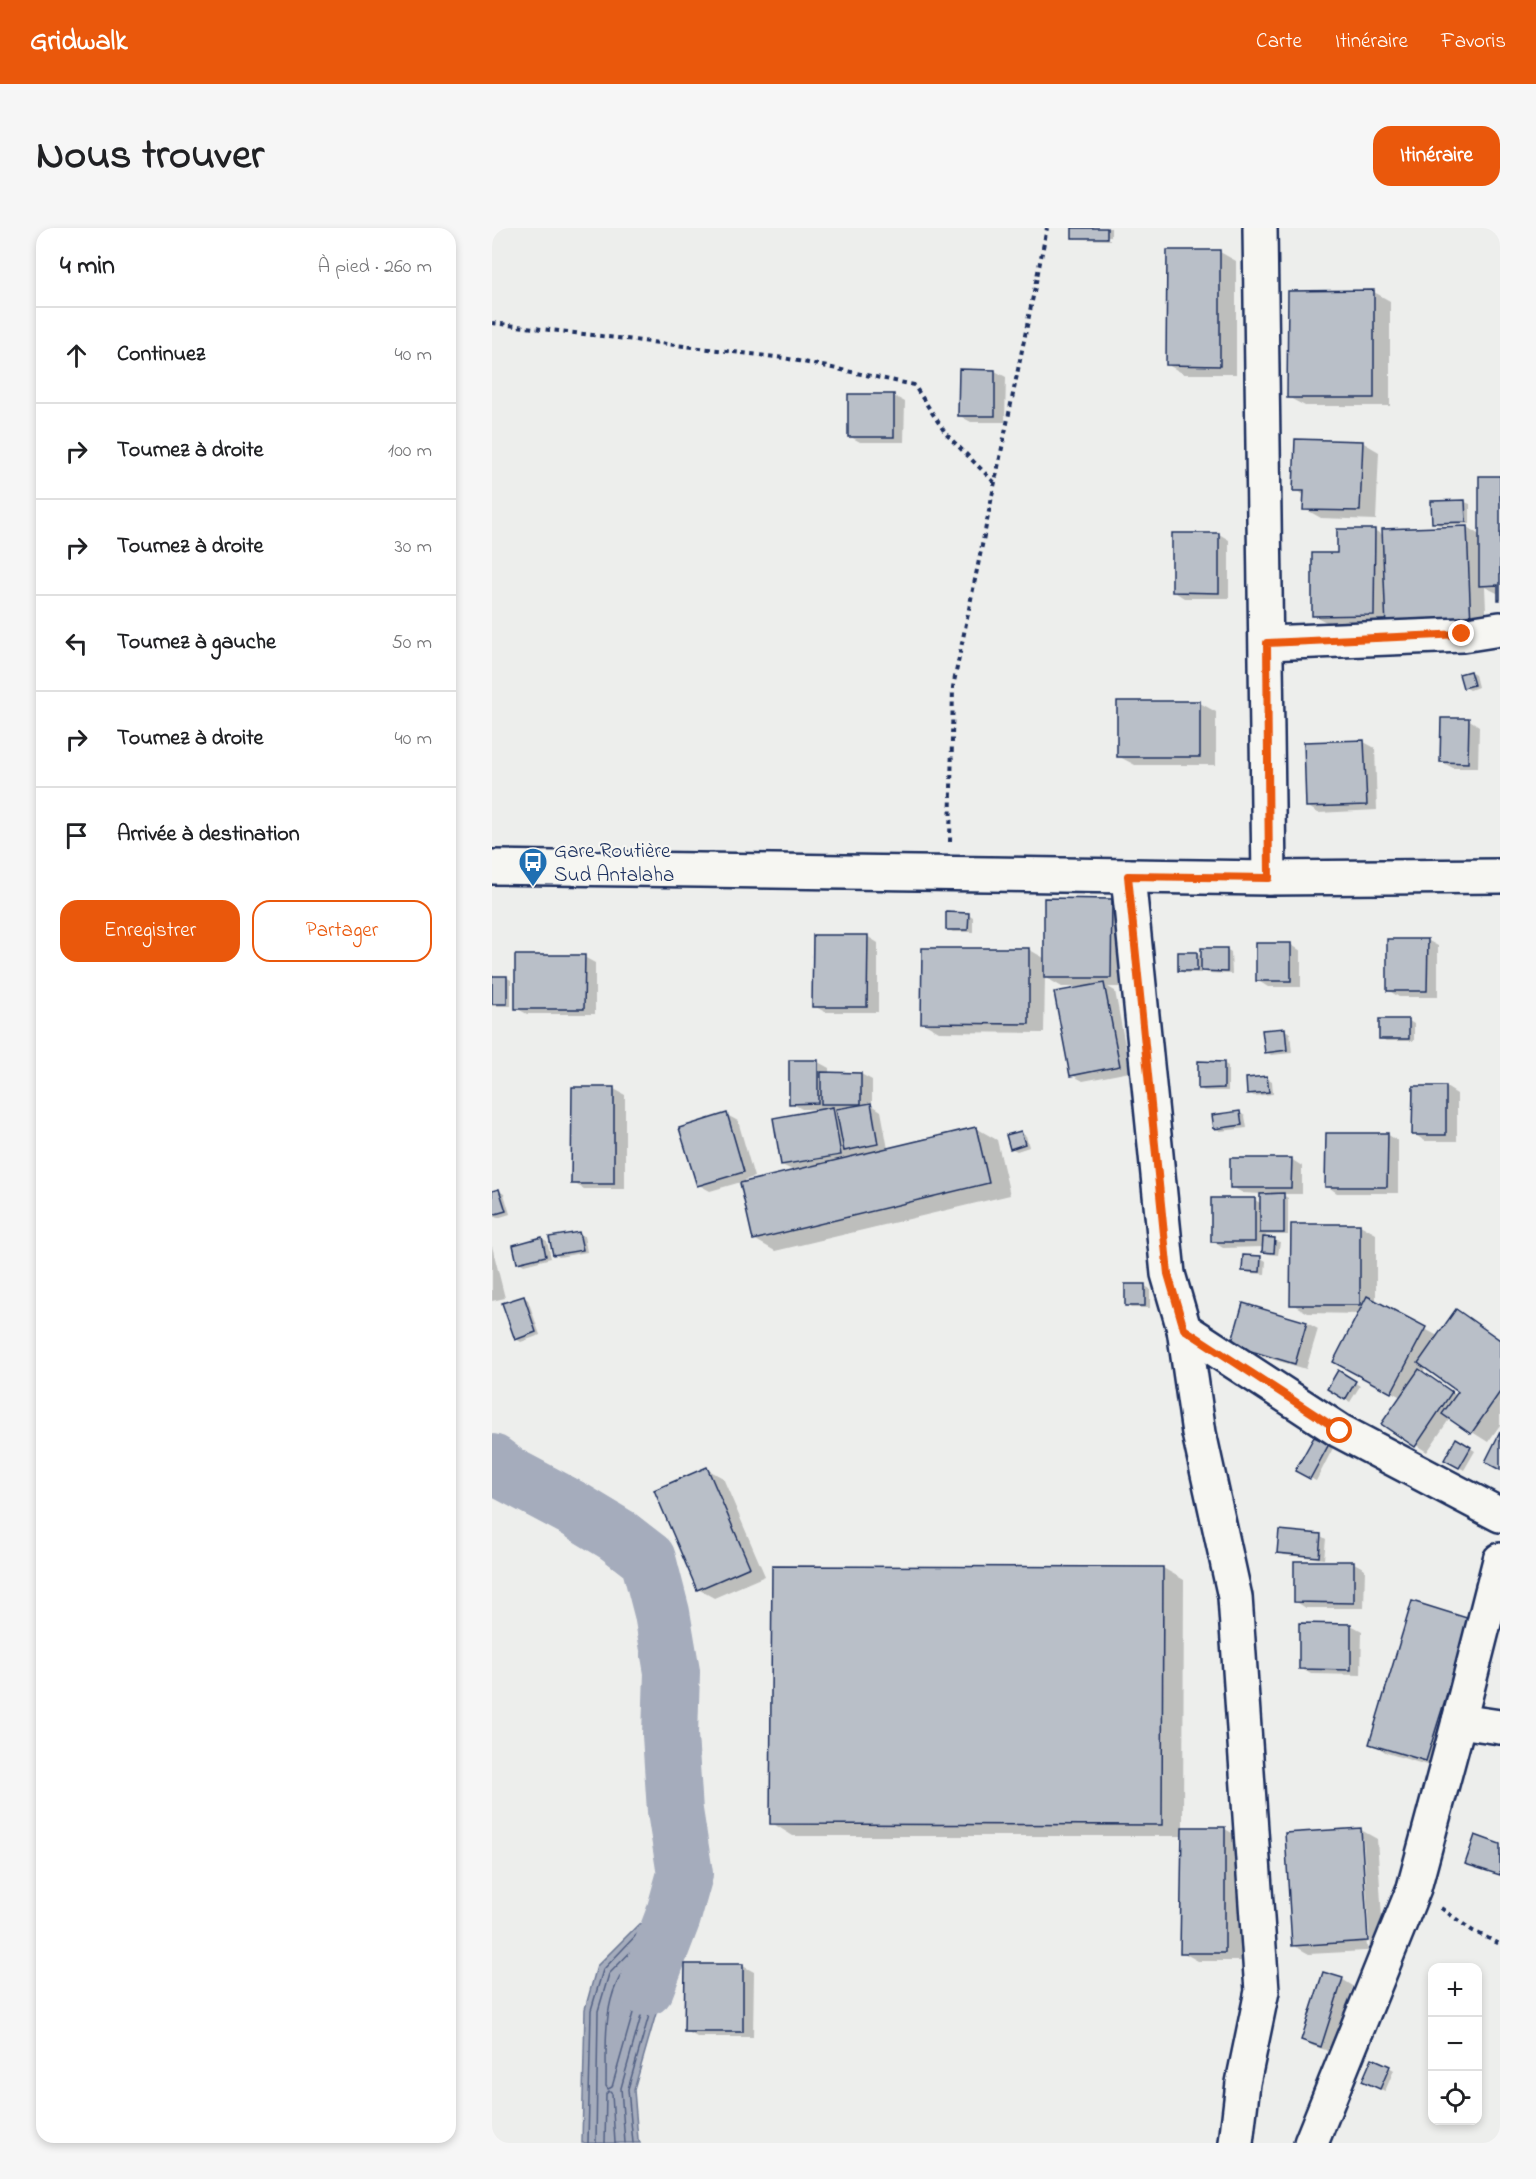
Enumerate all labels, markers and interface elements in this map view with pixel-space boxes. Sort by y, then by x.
text: Gridwalk [30,22,127,63]
text: Carte [1256,27,1302,57]
text: Itinéraire [1335,27,1408,57]
text: Favoris [1441,27,1506,57]
text: Nous trouver [36,126,264,187]
button: Itinéraire [1373,126,1500,186]
text: 4 min [60,248,115,286]
text: À pied · 260 m [318,253,432,282]
icon: ahead [60,339,93,372]
text: Continuez [117,339,205,371]
text: 40 m [395,341,432,370]
icon: right [60,435,93,468]
text: Tournez à droite [117,435,263,467]
text: 100 m [388,437,432,466]
icon: right [60,531,93,564]
text: Tournez à droite [117,531,263,563]
text: 30 m [395,533,432,562]
route end [1448,620,1474,646]
icon: left [60,627,93,660]
text: Tournez à gauche [117,627,276,659]
text: 50 m [391,629,432,658]
icon: right [60,723,93,756]
text: Tournez à droite [117,723,263,755]
text: 40 m [395,725,432,754]
icon: arrive [60,819,93,852]
text: Arrivée à destination [117,819,300,851]
place label: Gare Routière Sud Antalaha [554,837,674,891]
bus stop icon: Gare Routière Sud Antalaha [517,846,549,888]
button: Enregistrer [60,900,240,962]
button: Partager [252,900,432,962]
route start [1326,1417,1352,1443]
map controls [1428,1963,1482,2125]
button: + [1428,1963,1482,2017]
button: − [1428,2017,1482,2071]
button: locate [1428,2071,1482,2125]

